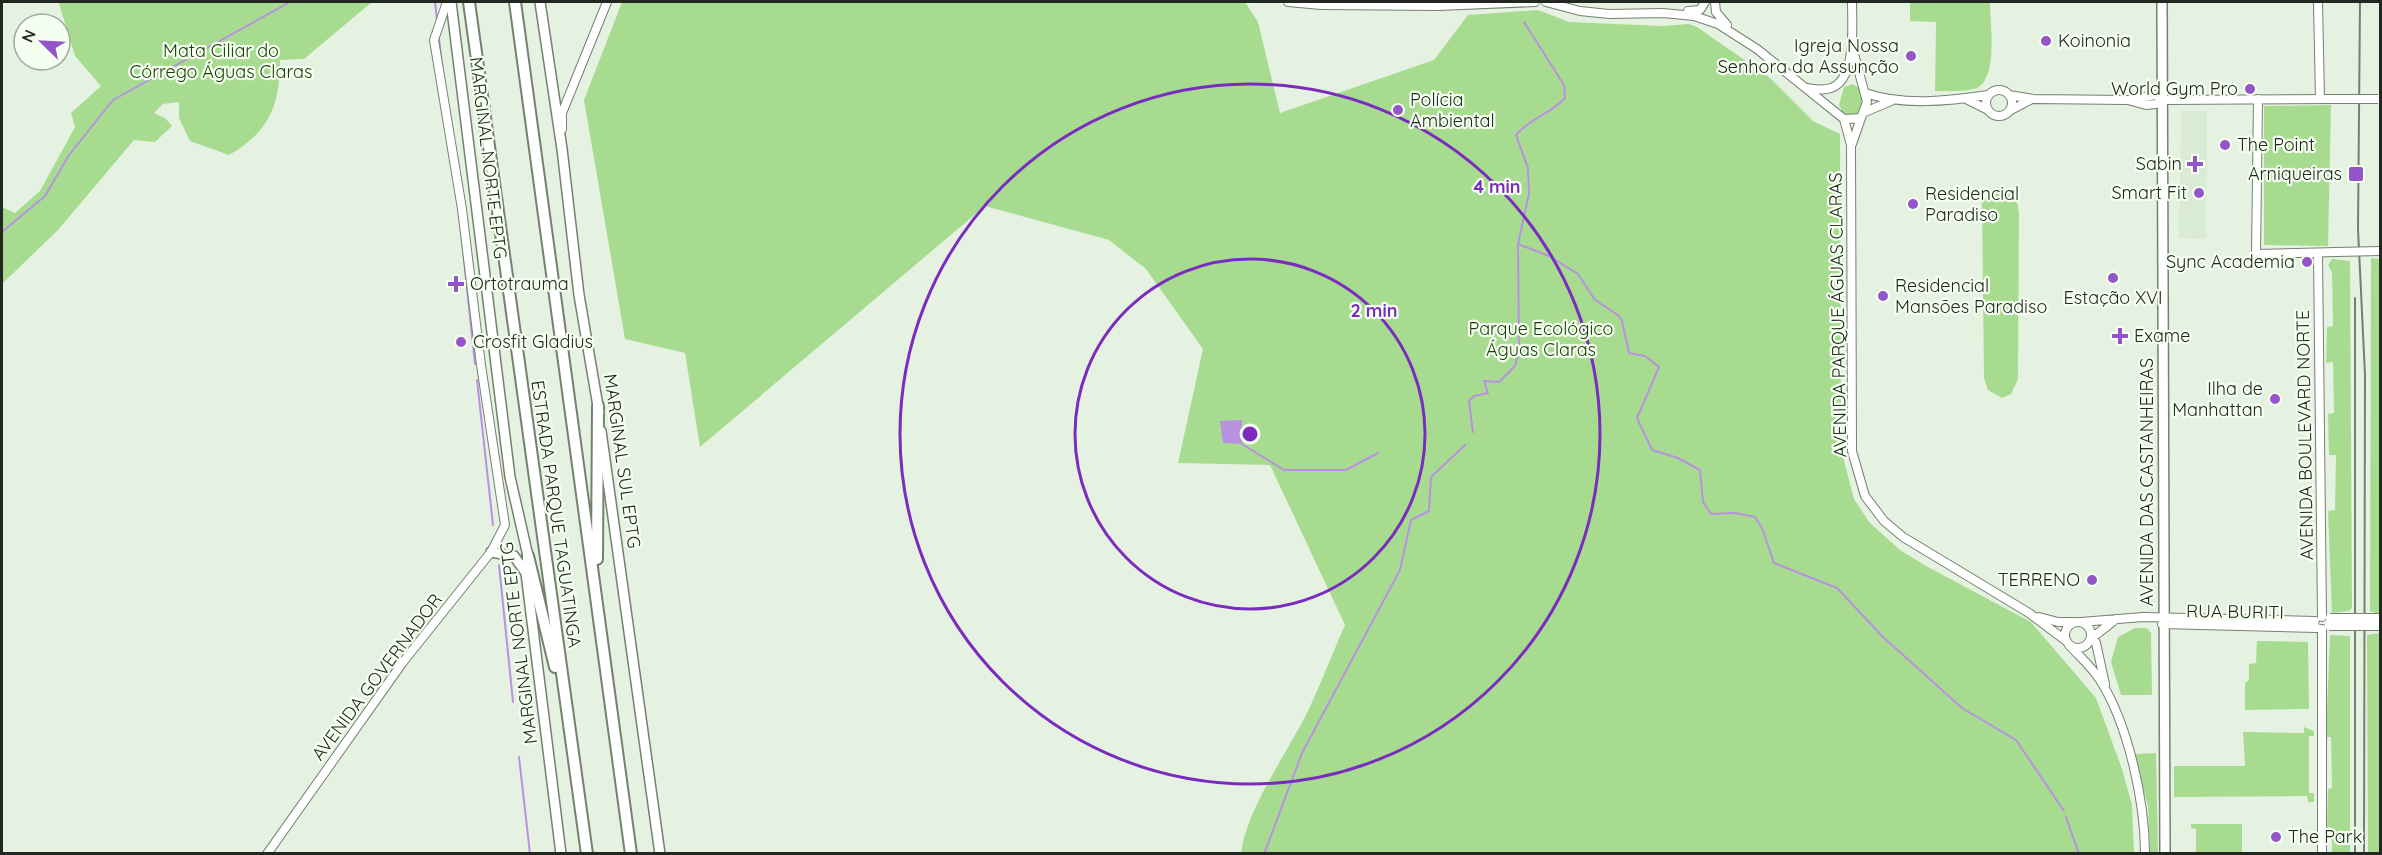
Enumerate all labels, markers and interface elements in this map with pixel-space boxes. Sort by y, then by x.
north arrow [12,12,72,72]
text: N [17,26,40,45]
place label: Koinonia [2058,29,2131,52]
place label: Igreja Nossa Senhora da Assunção [1718,34,1899,78]
marker: Koinonia [2039,34,2053,48]
park label: Mata Ciliar do Córrego Águas Claras [130,39,312,83]
marker: Igreja Nossa Senhora da Assunção [1904,49,1918,63]
street label: MARGINAL NORTE EPTG [465,56,512,260]
place label: World Gym Pro [2111,77,2238,100]
marker: World Gym Pro [2243,82,2257,96]
place label: Polícia Ambiental [1410,88,1495,132]
marker: Polícia Ambiental [1391,103,1405,117]
place label: The Point [2237,133,2315,156]
marker: The Point [2218,138,2232,152]
place label: Sabin [2136,152,2182,175]
marker: Sabin [2186,155,2204,173]
place label: Arniqueiras [2248,162,2342,185]
marker: Arniqueiras [2347,165,2365,183]
street label: AVENIDA PARQUE ÁGUAS CLARAS [1824,172,1851,458]
text: 4 min [1473,175,1521,198]
place label: Smart Fit [2111,181,2187,204]
place label: Residencial Paradiso [1925,182,2019,226]
marker: Smart Fit [2192,186,2206,200]
marker: Residencial Paradiso [1906,197,1920,211]
place label: Sync Academia [2166,250,2295,273]
marker: Sync Academia [2300,255,2314,269]
marker: Estação XVI [2106,271,2120,285]
place label: Ortotrauma [470,272,569,295]
place label: Residencial Mansões Paradiso [1895,274,2047,318]
marker: Ortotrauma [447,275,465,293]
place label: Estação XVI [2063,286,2163,309]
marker: Residencial Mansões Paradiso [1876,289,1890,303]
text: 2 min [1351,299,1397,322]
street label: AVENIDA BOULEVARD NORTE [2291,310,2318,560]
park label: Parque Ecológico Águas Claras [1469,317,1613,361]
place label: Exame [2134,324,2190,347]
marker: Exame [2111,327,2129,345]
place label: Crosfit Gladius [473,330,593,353]
marker: Crosfit Gladius [454,335,468,349]
street label: AVENIDA DAS CASTANHEIRAS [2135,358,2158,606]
street label: MARGINAL SUL EPTG [599,372,646,550]
place label: Ilha de Manhattan [2172,377,2263,421]
street label: ESTRADA PARQUE TAGUATINGA [526,379,587,649]
marker: Ilha de Manhattan [2268,392,2282,406]
centre of rings [1240,424,1260,444]
street label: MARGINAL NORTE EPTG [495,541,542,745]
place label: TERRENO [1998,568,2080,591]
marker: TERRENO [2085,573,2099,587]
street label: AVENIDA GOVERNADOR [306,589,447,765]
street label: RUA BURITI [2186,599,2284,624]
place label: The Park [2288,825,2362,848]
marker: The Park [2269,830,2283,844]

